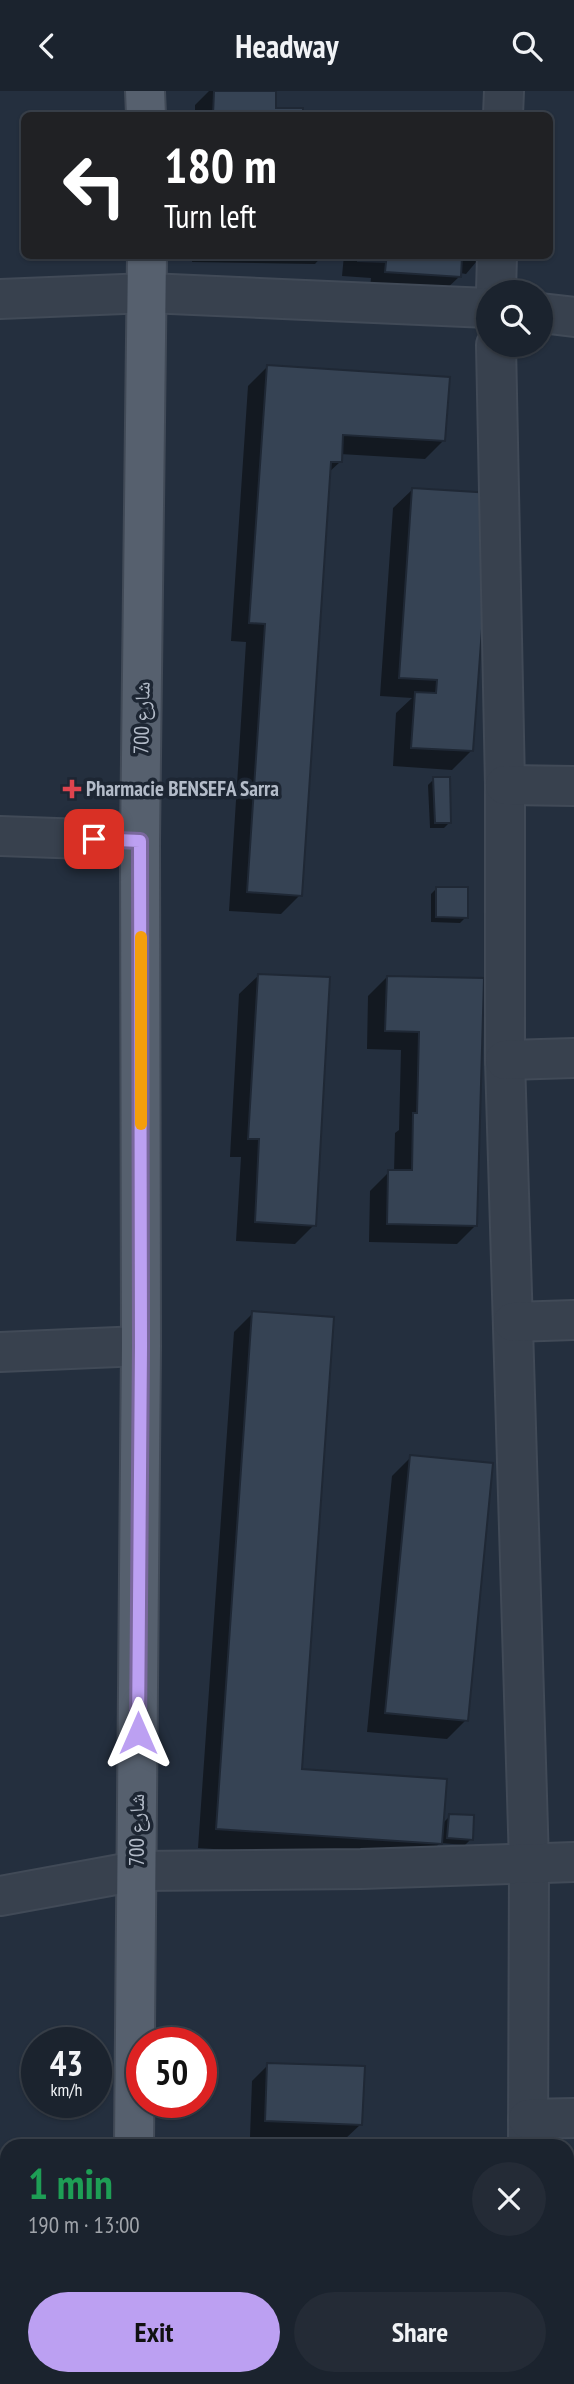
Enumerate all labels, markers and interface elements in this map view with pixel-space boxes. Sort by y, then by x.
text: Headway [235,25,339,67]
icon: back [28,27,66,65]
icon: search [508,27,546,65]
text: 180 m [164,133,277,197]
icon: left [49,140,140,231]
text: Turn left [164,195,256,237]
map controls [476,280,553,357]
button: search [476,280,553,357]
street label: شارع 700 [127,681,156,755]
place label: Pharmacie BENSEFA Sarra [86,775,279,802]
marker: Pharmacie BENSEFA Sarra [64,781,80,797]
pin [64,809,124,869]
icon: arrive [75,820,113,858]
position arrow [101,1696,175,1770]
street label: شارع 700 [123,1794,150,1866]
speed limit sign: 50 [126,2027,217,2118]
text: 43 [50,2040,83,2086]
text: km/h [51,2078,82,2101]
text: 1 min [28,2156,113,2211]
button: close [472,2162,546,2236]
text: 190 m · 13:00 [28,2210,140,2239]
button: Exit [28,2292,280,2372]
button: Share [294,2292,546,2372]

